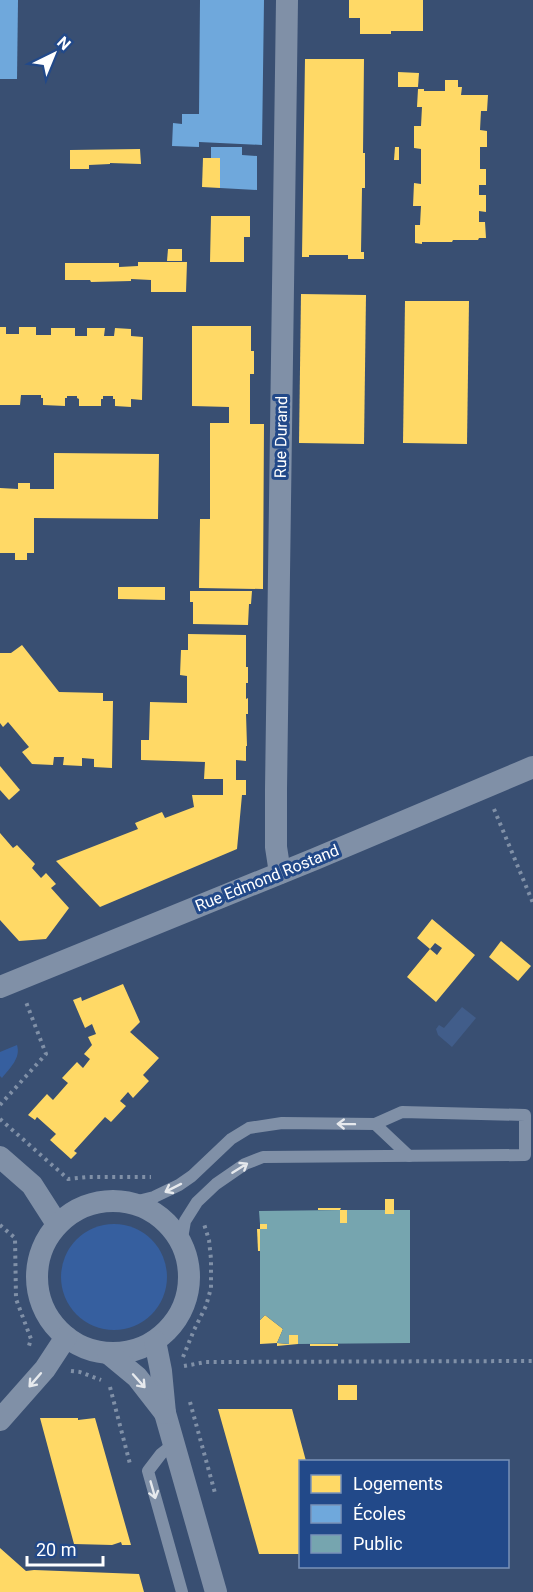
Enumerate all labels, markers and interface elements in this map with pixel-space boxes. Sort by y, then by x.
north arrow [24,24,84,84]
text: N [53,33,74,54]
street label: Rue Durand [271,396,291,478]
street label: Rue Edmond Rostand [192,841,342,915]
one-way arrow [336,1118,356,1130]
one-way arrow [231,1162,248,1174]
one-way arrow [164,1183,182,1194]
one-way arrow [28,1372,42,1387]
one-way arrow [132,1373,146,1388]
legend [299,1460,509,1568]
text: Logements [353,1473,443,1494]
one-way arrow [148,1480,159,1499]
text: Écoles [353,1503,406,1524]
scale bar [27,1529,104,1567]
text: Public [353,1533,403,1554]
text: 20 m [36,1539,76,1560]

